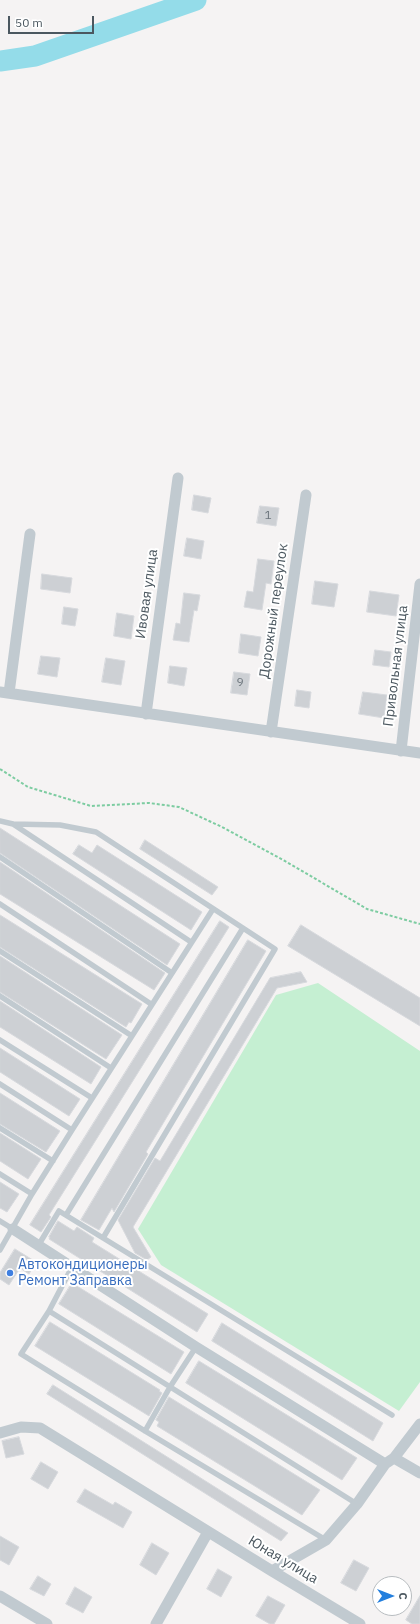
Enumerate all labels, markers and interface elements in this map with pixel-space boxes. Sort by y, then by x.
scale bar [10,8,96,34]
text: 50 m [15,15,43,30]
house number: 1 [264,509,272,523]
street label: Дорожный переулок [256,542,292,680]
street label: Ивовая улица [132,548,162,640]
street label: Привольная улица [380,604,412,728]
house number: 9 [236,676,244,690]
place label: Автокондиционеры Ремонт Заправка [18,1257,148,1290]
marker: Автокондиционеры Ремонт Заправка [5,1268,15,1278]
street label: Юная улица [245,1533,321,1587]
north arrow [372,1576,412,1616]
text: С [396,1592,410,1600]

